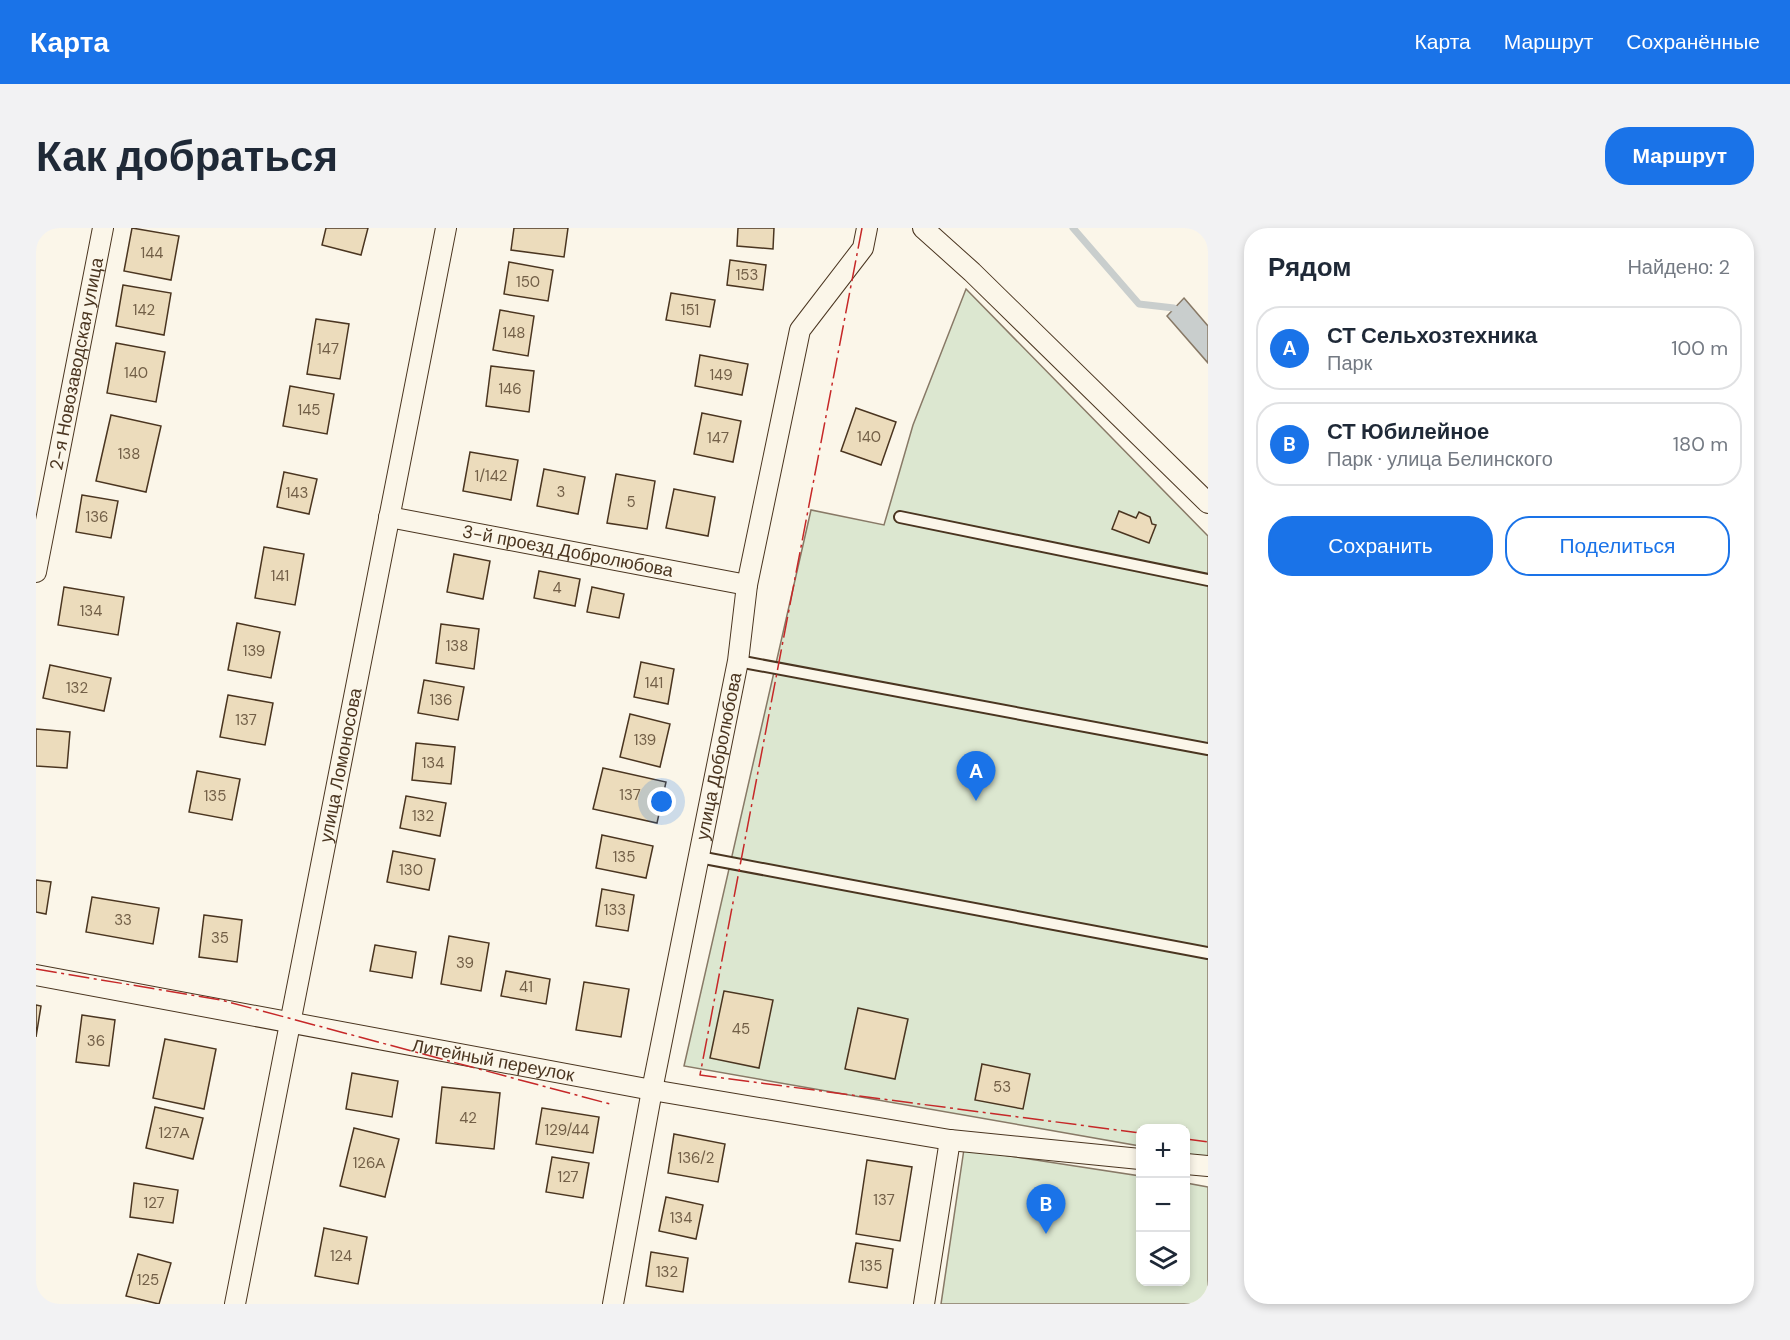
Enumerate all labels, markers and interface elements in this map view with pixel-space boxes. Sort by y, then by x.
text: Карта [30,24,109,61]
text: Карта [1415,28,1471,56]
text: Маршрут [1504,28,1593,56]
text: Сохранённые [1626,28,1760,56]
button: Маршрут [1605,127,1754,185]
text: Как добраться [36,129,338,184]
house number: 144 [141,243,163,263]
text: Рядом [1268,250,1351,284]
text: Найдено: 2 [1627,254,1730,280]
street label: 2-я Новозаводская улица [44,255,109,472]
house number: 153 [736,265,758,285]
house number: 150 [516,272,540,292]
house number: 142 [133,300,155,320]
house number: 151 [681,300,699,320]
text: СТ Сельхозтехника [1327,321,1537,350]
house number: 148 [503,323,525,343]
text: A [1282,335,1297,361]
text: 100 m [1671,335,1728,361]
house number: 147 [317,339,339,359]
text: Парк [1327,350,1372,376]
house number: 140 [124,363,148,383]
house number: 149 [709,365,733,385]
house number: 146 [498,379,522,399]
house number: 145 [298,400,320,420]
text: СТ Юбилейное [1327,417,1489,446]
house number: 140 [857,427,881,447]
house number: 147 [707,428,729,448]
text: B [1283,431,1296,457]
text: 180 m [1673,431,1728,457]
house number: 138 [118,444,140,464]
text: Парк · улица Белинского [1327,446,1553,472]
house number: 1/142 [475,466,508,486]
house number: 3 [557,482,565,502]
house number: 143 [286,483,308,503]
house number: 5 [626,492,636,512]
house number: 136 [86,507,108,527]
button: Сохранить [1268,516,1493,576]
button: Поделиться [1505,516,1730,576]
street label: 3-й проезд Добролюбова [460,519,676,583]
house number: 141 [271,566,289,586]
house number: 4 [552,578,562,598]
house number: 134 [80,601,102,621]
house number: 138 [446,636,468,656]
house number: 139 [243,641,265,661]
street label: улица Добролюбова [690,669,748,842]
house number: 141 [645,673,663,693]
house number: 132 [66,678,88,698]
street label: улица Ломоносова [314,685,368,845]
house number: 136 [430,690,452,710]
house number: 137 [235,710,257,730]
house number: 139 [634,730,656,750]
pin: A [956,752,996,801]
house number: 134 [422,753,444,773]
house number: 137 [619,785,641,805]
house number: 135 [204,786,226,806]
your location [647,787,676,816]
house number: 132 [412,806,434,826]
house number: 135 [613,847,635,867]
house number: 130 [399,860,423,880]
house number: 133 [604,900,626,920]
house number: 33 [114,910,132,930]
house number: 35 [211,928,229,948]
house number: 39 [456,953,474,973]
house number: 41 [519,977,533,997]
house number: 45 [732,1019,750,1039]
house number: 36 [87,1031,105,1051]
street label: Литейный переулок [410,1033,576,1087]
house number: 53 [993,1077,1011,1097]
house number: 42 [459,1108,477,1128]
house number: 129/44 [545,1120,589,1140]
house number: 127А [158,1123,190,1143]
map controls [1136,1124,1190,1286]
button: + [1136,1124,1190,1178]
house number: 136/2 [678,1148,714,1168]
house number: 126А [353,1153,385,1173]
house number: 127 [557,1167,579,1187]
button: − [1136,1178,1190,1232]
pin: B [1026,1184,1066,1234]
house number: 137 [873,1190,895,1210]
house number: 127 [143,1193,165,1213]
house number: 134 [670,1208,692,1228]
button: layers [1136,1232,1190,1286]
house number: 124 [330,1246,352,1266]
house number: 135 [860,1256,882,1276]
house number: 132 [656,1262,678,1282]
house number: 125 [137,1270,159,1290]

